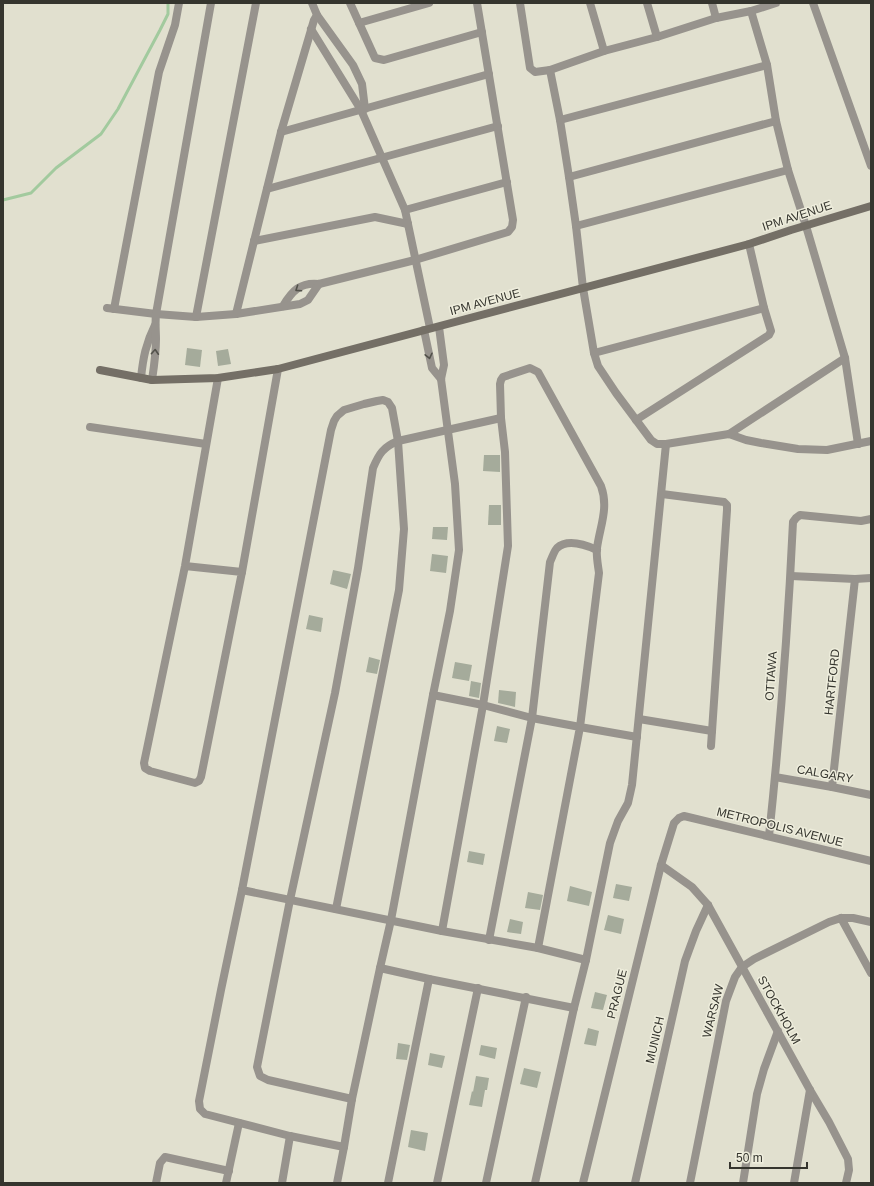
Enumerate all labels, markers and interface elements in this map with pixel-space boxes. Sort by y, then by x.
street label: IPM AVENUE [760,198,834,234]
one-way arrow [295,284,302,291]
street label: IPM AVENUE [448,286,522,318]
one-way arrow [151,349,160,355]
one-way arrow [425,353,433,359]
street label: HARTFORD [822,648,842,716]
street label: OTTAWA [762,651,780,701]
street label: CALGARY [796,762,854,786]
street label: METROPOLIS AVENUE [715,805,845,849]
street label: PRAGUE [604,968,630,1020]
street label: STOCKHOLM [755,973,803,1047]
street label: WARSAW [700,982,727,1039]
street label: MUNICH [643,1015,667,1065]
scale bar [730,1144,807,1170]
text: 50 m [736,1151,763,1165]

